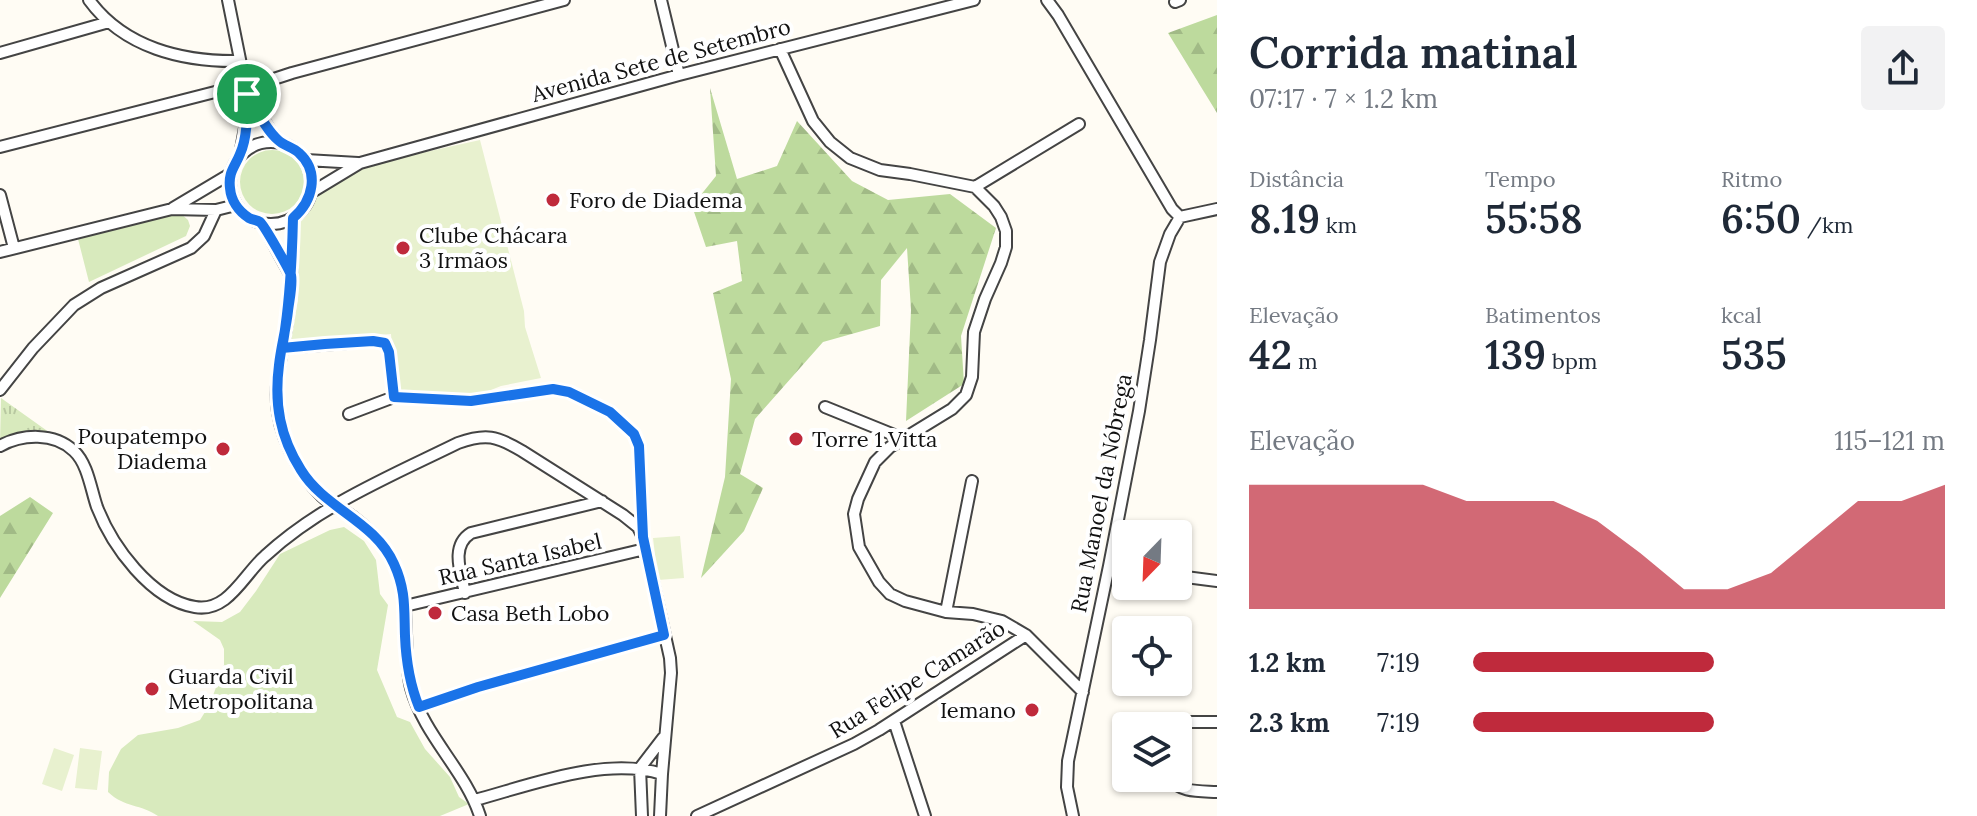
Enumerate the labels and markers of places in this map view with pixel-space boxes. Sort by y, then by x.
pin [213,60,281,128]
place label: Foro de Diadema [569,186,743,214]
marker: Foro de Diadema [544,191,562,209]
place label: Clube Chácara 3 Irmãos [419,221,568,274]
marker: Clube Chácara 3 Irmãos [394,239,412,257]
place label: Poupatempo Diadema [77,422,207,475]
place label: Torre 1 Vitta [812,425,937,453]
marker: Torre 1 Vitta [787,430,805,448]
marker: Poupatempo Diadema [214,440,232,458]
place label: Casa Beth Lobo [451,599,609,627]
marker: Casa Beth Lobo [426,604,444,622]
place label: Guarda Civil Metropolitana [168,662,314,715]
marker: Guarda Civil Metropolitana [143,680,161,698]
place label: Iemano [940,696,1016,724]
marker: Iemano [1023,701,1041,719]

